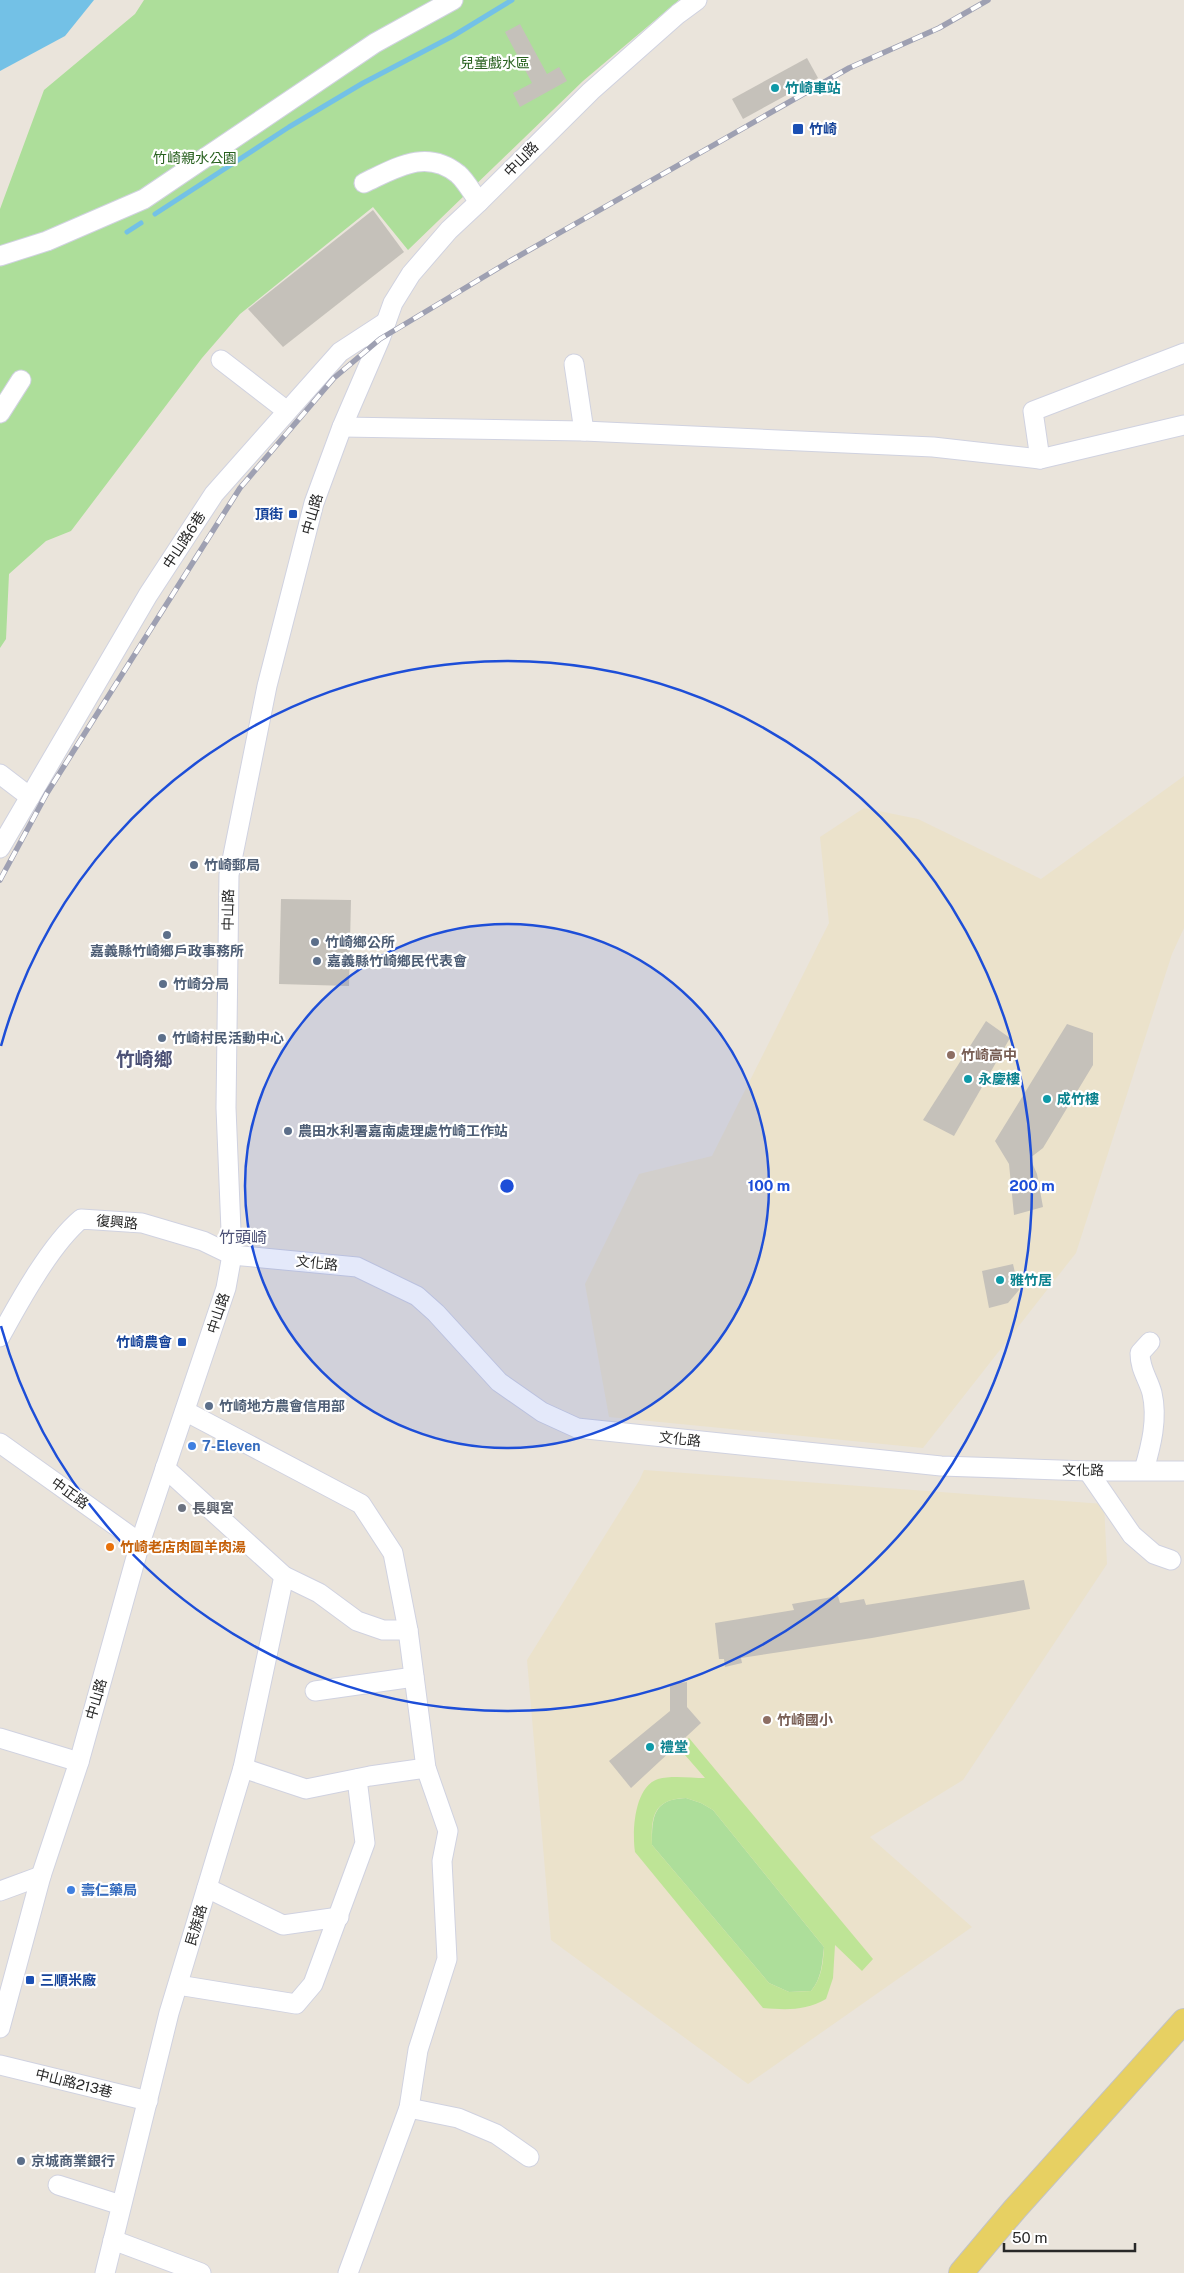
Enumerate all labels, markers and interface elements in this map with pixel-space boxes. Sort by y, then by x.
park label: 兒童戲水區 [460,55,530,71]
place label: 竹崎車站 [785,80,841,96]
marker: 竹崎車站 [769,82,781,94]
place label: 竹崎 [809,121,837,137]
marker: 竹崎 [791,122,805,136]
street label: 中山路 [501,138,541,180]
park label: 竹崎親水公園 [153,150,237,166]
street label: 中山路 [299,492,325,536]
place label: 頂街 [255,506,283,522]
marker: 頂街 [287,508,299,520]
street label: 中山路6巷 [160,509,208,571]
place label: 竹崎郵局 [204,857,260,873]
marker: 竹崎郵局 [188,859,200,871]
street label: 中山路 [220,889,236,931]
marker: 嘉義縣竹崎鄉戶政事務所 [161,929,173,941]
place label: 竹崎鄉公所 [325,934,395,950]
marker: 竹崎鄉公所 [309,936,321,948]
place label: 嘉義縣竹崎鄉戶政事務所 [90,943,244,959]
place label: 嘉義縣竹崎鄉民代表會 [327,953,467,969]
marker: 嘉義縣竹崎鄉民代表會 [311,955,323,967]
place label: 竹崎分局 [173,976,229,992]
marker: 竹崎分局 [157,978,169,990]
place label: 竹崎村民活動中心 [172,1030,284,1046]
marker: 竹崎村民活動中心 [156,1032,168,1044]
place label: 竹崎高中 [961,1047,1017,1063]
district label: 竹崎鄉 [115,1048,173,1070]
marker: 竹崎高中 [945,1049,957,1061]
place label: 永慶樓 [978,1071,1020,1087]
marker: 永慶樓 [962,1073,974,1085]
place label: 成竹樓 [1057,1091,1099,1107]
marker: 成竹樓 [1041,1093,1053,1105]
place label: 農田水利署嘉南處理處竹崎工作站 [298,1123,508,1139]
marker: 農田水利署嘉南處理處竹崎工作站 [282,1125,294,1137]
centre of rings [498,1177,516,1195]
text: 100 m [748,1177,790,1194]
text: 200 m [1009,1177,1055,1194]
street label: 復興路 [95,1212,139,1232]
district label: 竹頭崎 [219,1228,267,1247]
street label: 文化路 [295,1253,339,1273]
place label: 雅竹居 [1010,1272,1052,1288]
marker: 雅竹居 [994,1274,1006,1286]
street label: 中山路 [204,1291,232,1335]
place label: 竹崎農會 [116,1334,172,1350]
marker: 竹崎農會 [176,1336,188,1348]
place label: 竹崎地方農會信用部 [219,1398,345,1414]
marker: 竹崎地方農會信用部 [203,1400,215,1412]
street label: 文化路 [658,1429,702,1449]
place label: 7-Eleven [202,1438,261,1454]
marker: 7-Eleven [186,1440,198,1452]
street label: 文化路 [1062,1462,1104,1478]
street label: 中正路 [48,1474,92,1512]
place label: 長興宮 [192,1500,234,1516]
marker: 長興宮 [176,1502,188,1514]
place label: 竹崎老店肉圓羊肉湯 [120,1539,246,1555]
marker: 竹崎老店肉圓羊肉湯 [104,1541,116,1553]
street label: 中山路 [83,1677,109,1721]
place label: 竹崎國小 [777,1712,833,1728]
marker: 竹崎國小 [761,1714,773,1726]
place label: 禮堂 [660,1739,688,1755]
marker: 禮堂 [644,1741,656,1753]
place label: 壽仁藥局 [81,1882,137,1898]
marker: 壽仁藥局 [65,1884,77,1896]
street label: 民族路 [182,1903,210,1947]
place label: 三順米廠 [40,1972,96,1988]
marker: 三順米廠 [24,1974,36,1986]
street label: 中山路213巷 [34,2066,114,2100]
place label: 京城商業銀行 [31,2153,115,2169]
marker: 京城商業銀行 [15,2155,27,2167]
scale bar [1004,2220,1135,2252]
text: 50 m [1012,2229,1047,2246]

